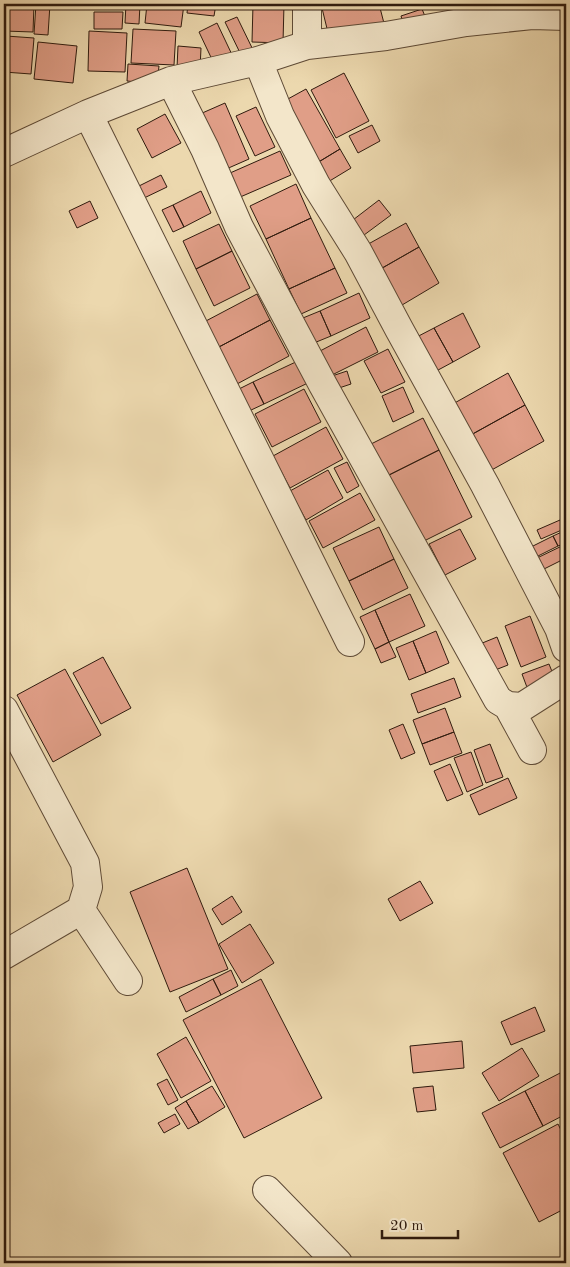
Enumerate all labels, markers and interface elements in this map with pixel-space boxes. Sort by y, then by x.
scale bar [382,1207,459,1239]
text: 20 m [390,1219,424,1234]

